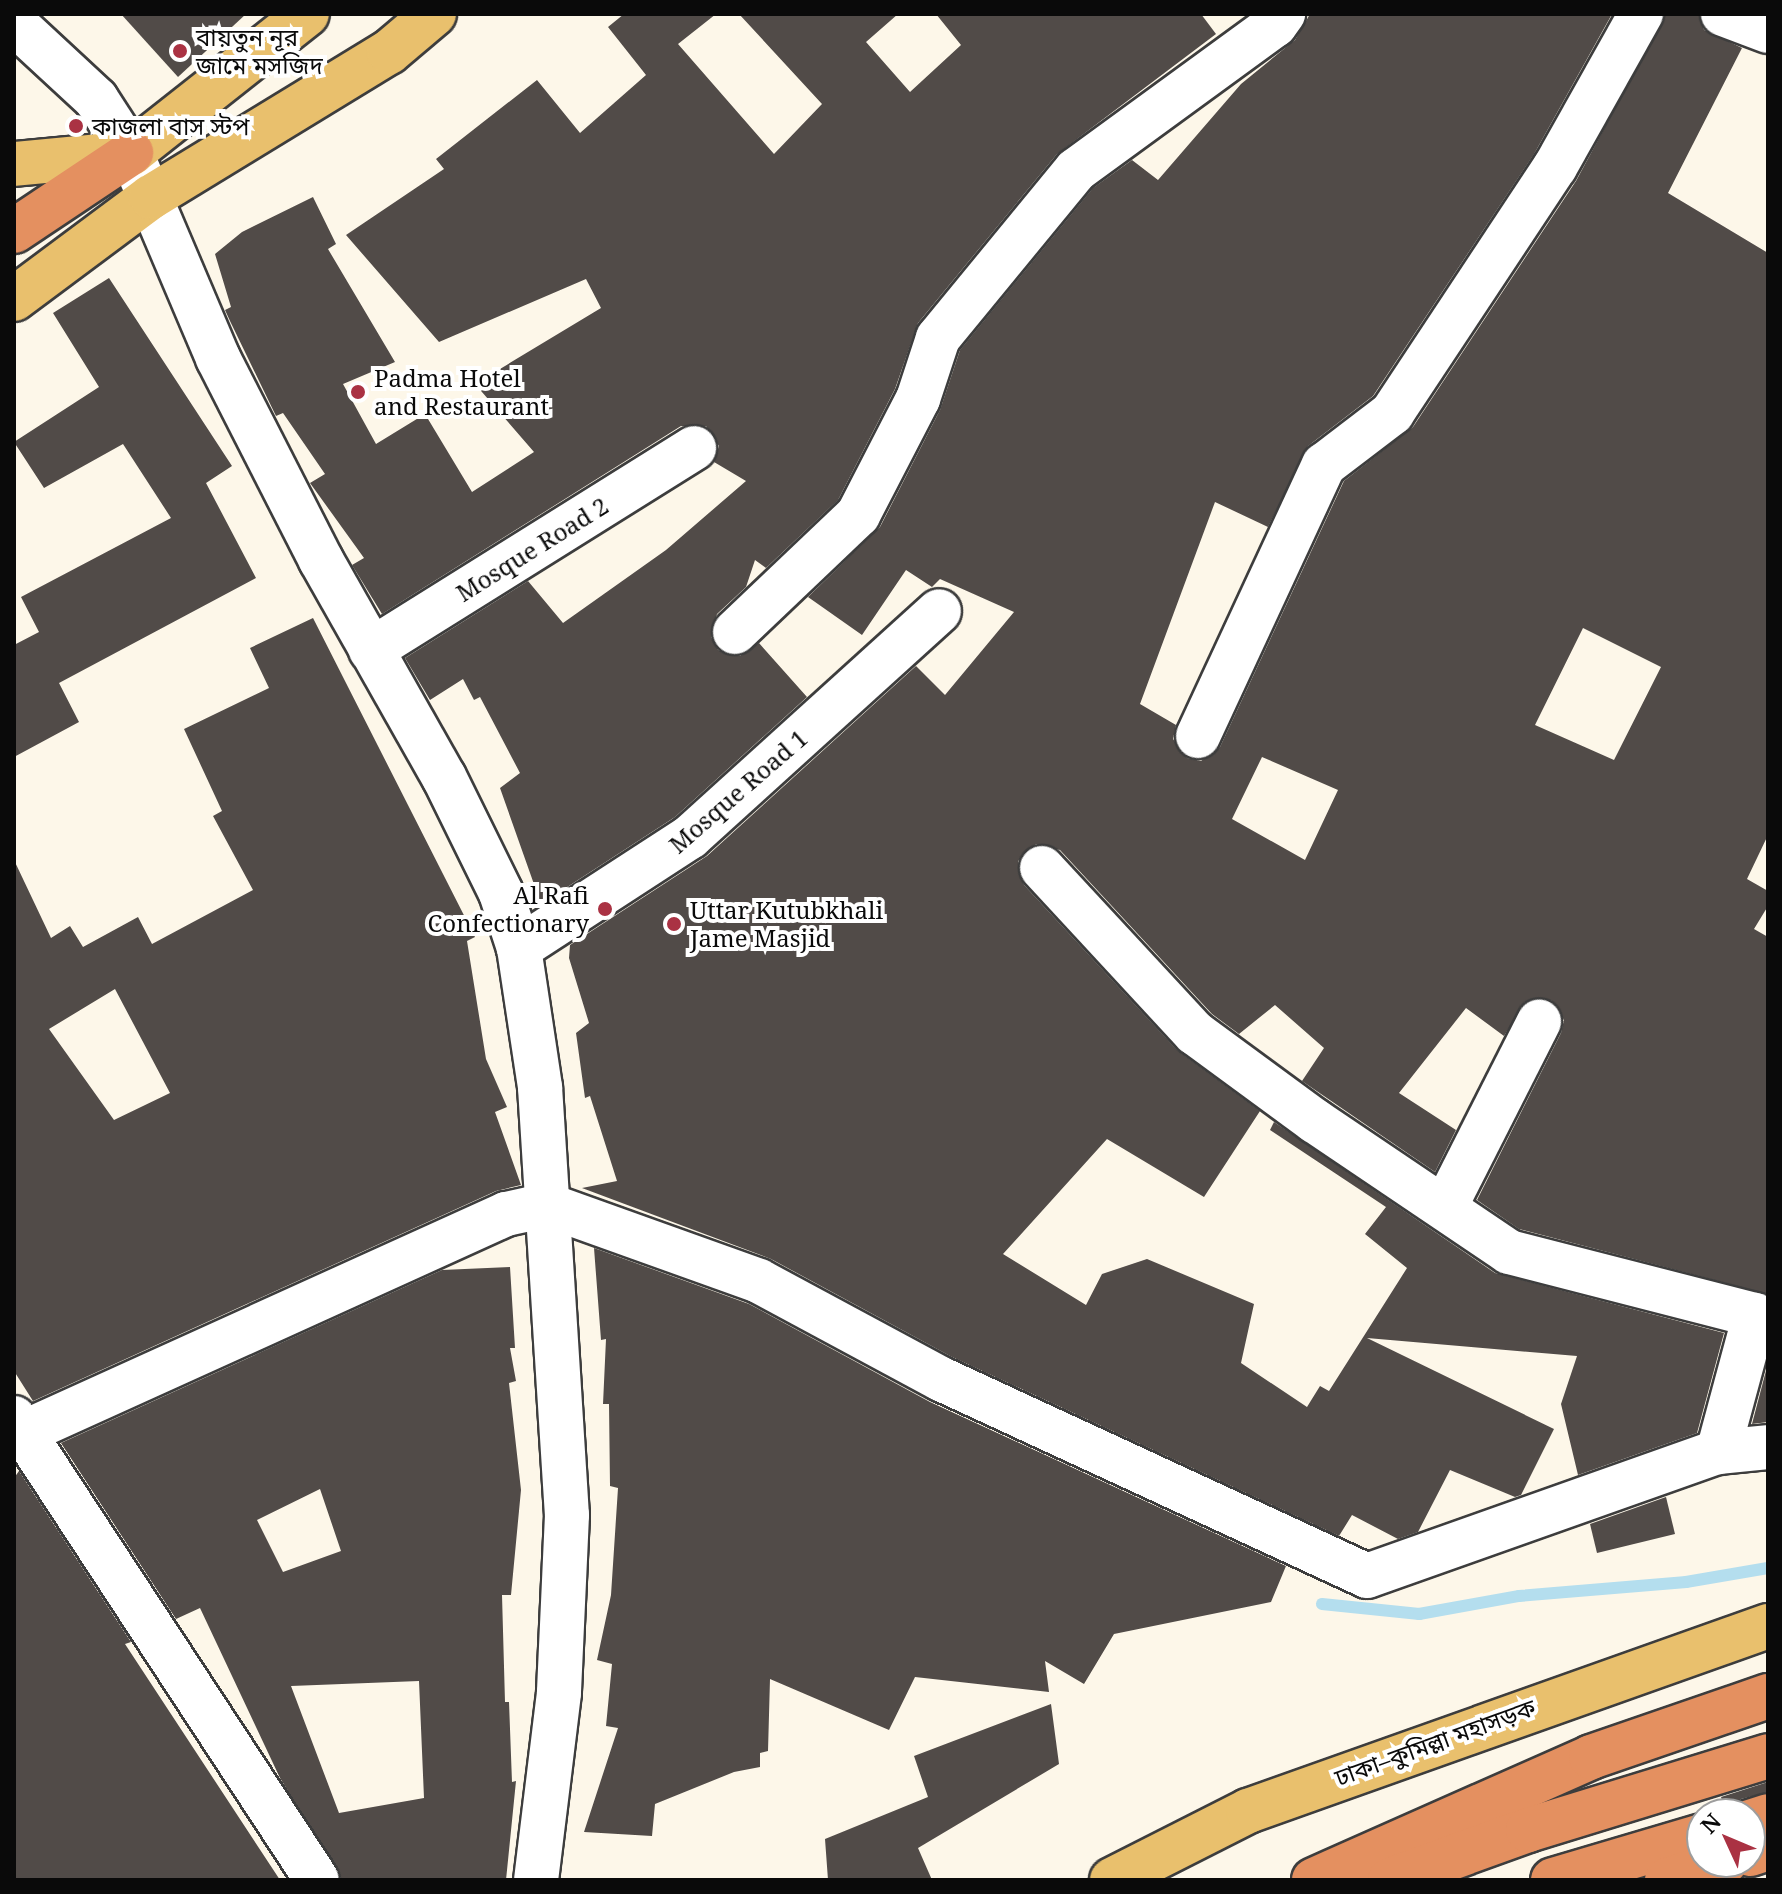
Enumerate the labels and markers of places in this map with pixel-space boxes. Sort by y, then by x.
place label: বায়তুন নূর জামে মসজিদ [196,23,323,79]
marker: বায়তুন নূর জামে মসজিদ [171,42,189,60]
place label: কাজলা বাস স্টপ [92,112,249,140]
marker: কাজলা বাস স্টপ [67,117,85,135]
place label: Padma Hotel and Restaurant [374,364,549,420]
marker: Padma Hotel and Restaurant [349,383,367,401]
place label: Al Rafi Confectionary [428,881,589,937]
place label: Uttar Kutubkhali Jame Masjid [690,896,883,952]
marker: Al Rafi Confectionary [596,900,614,918]
marker: Uttar Kutubkhali Jame Masjid [665,915,683,933]

